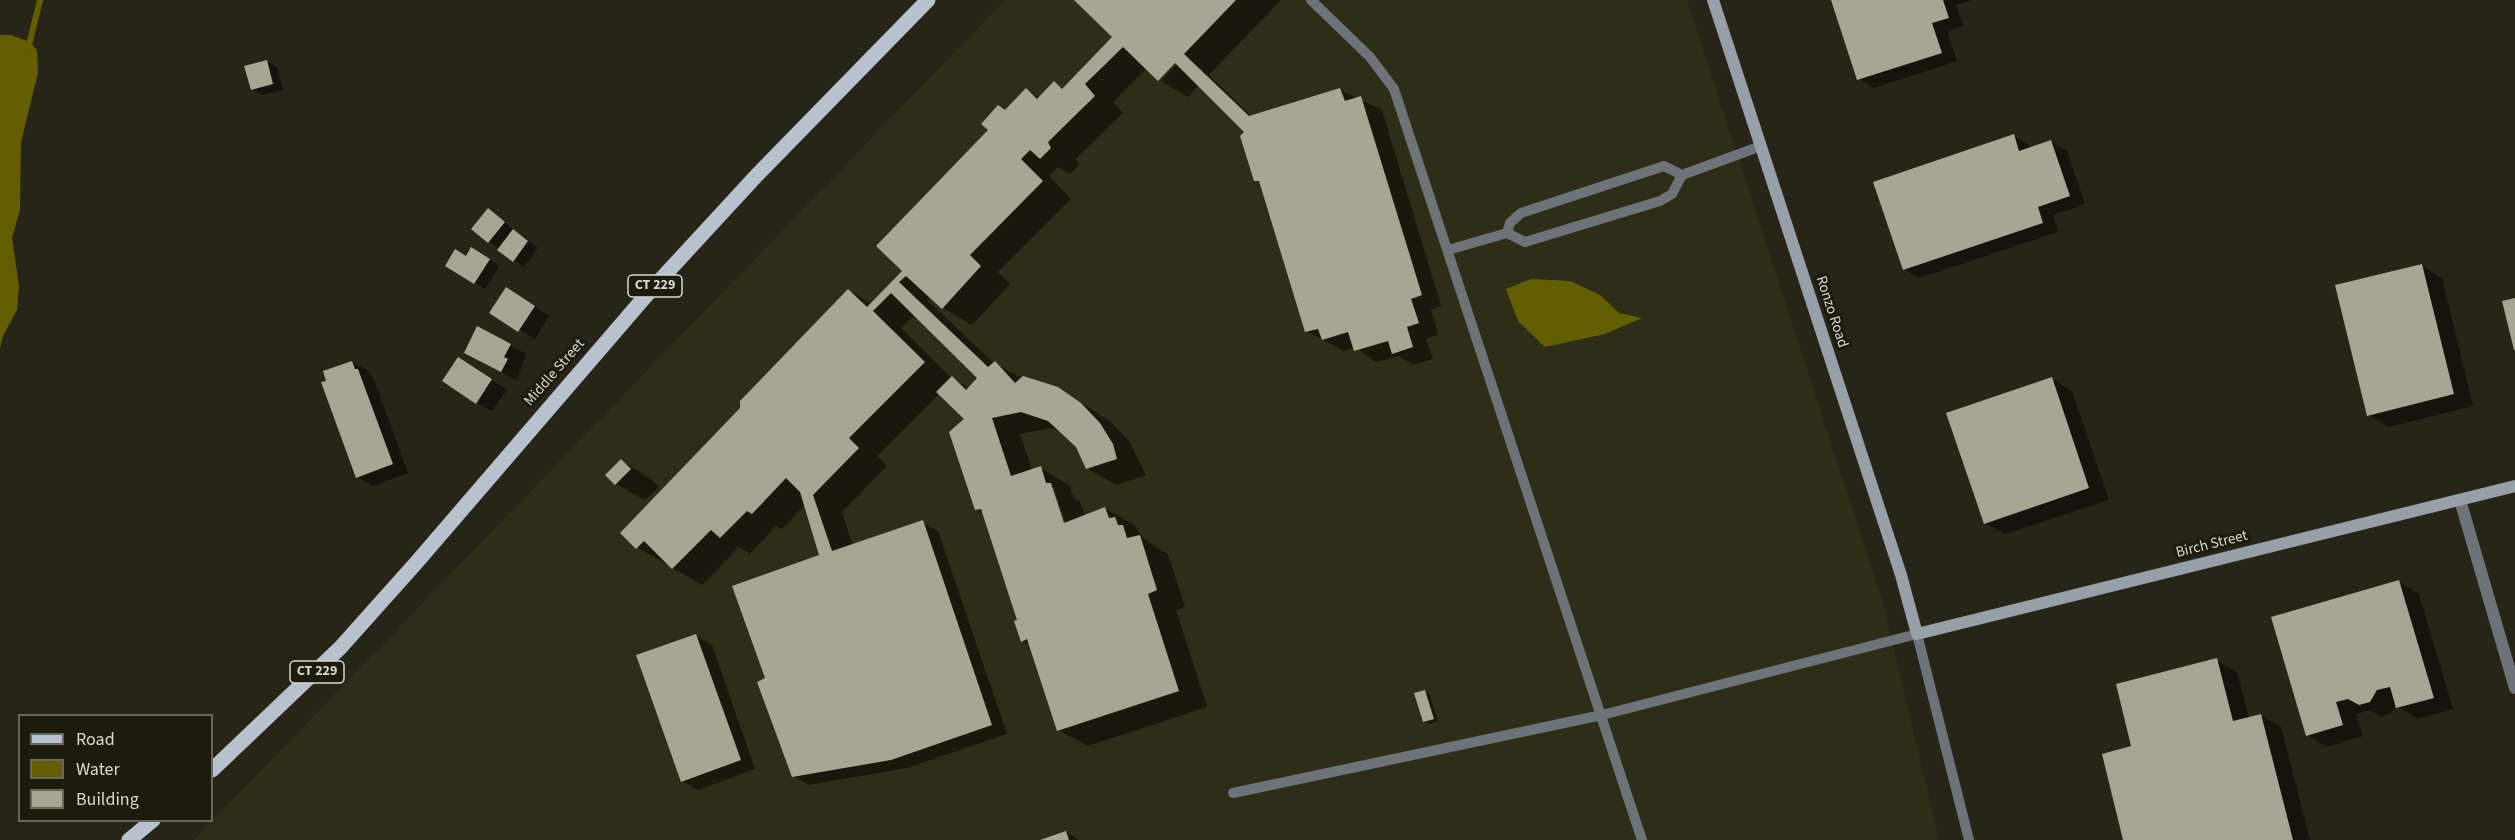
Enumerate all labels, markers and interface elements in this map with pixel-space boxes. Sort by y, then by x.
street label: Ronzo Road [1811,274,1851,350]
road number: CT 229 [628,275,682,297]
street label: Middle Street [521,336,589,410]
street label: Birch Street [2174,527,2250,563]
road number: CT 229 [290,661,344,683]
legend [18,714,213,822]
text: Road [76,727,115,752]
text: Water [76,757,120,782]
text: Building [76,787,139,812]

